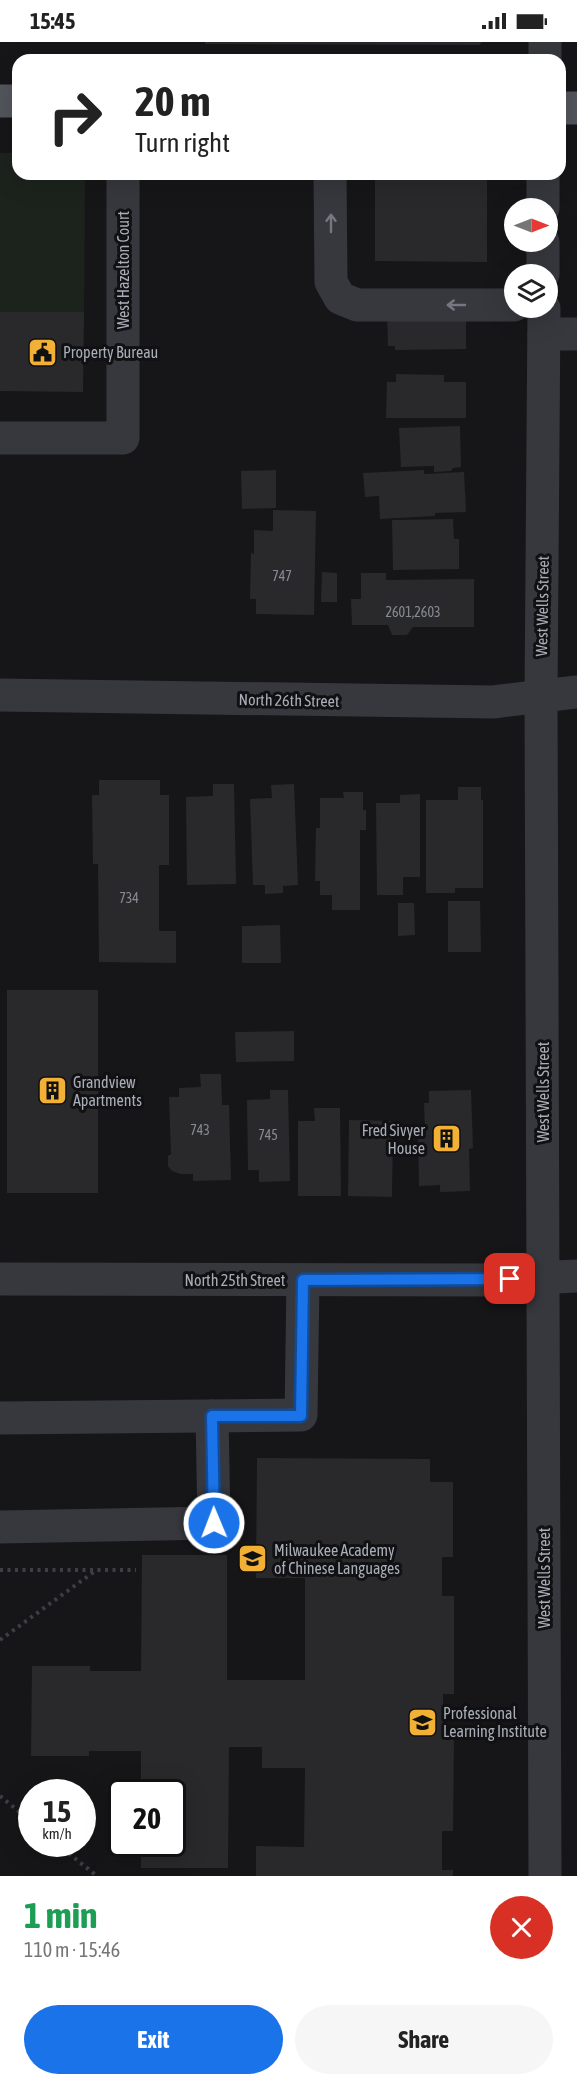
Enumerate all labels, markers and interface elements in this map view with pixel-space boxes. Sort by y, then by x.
text: 15:45 [30,8,75,34]
text: 20 m [135,77,210,125]
icon: right [36,78,114,156]
text: Turn right [135,127,230,158]
north arrow [504,198,558,252]
map controls [504,198,558,318]
street label: West Hazelton Court [114,211,132,329]
one-way arrow [325,214,337,234]
button: layers [504,264,558,318]
one-way arrow [447,299,466,311]
public building icon: Property Bureau [26,336,58,368]
place label: Property Bureau [63,343,158,362]
street label: West Wells Street [532,555,552,656]
house number: 747 [272,568,292,584]
house number: 2601,2603 [385,604,441,620]
street label: North 26th Street [238,690,340,710]
house number: 734 [119,890,139,906]
street label: West Wells Street [534,1041,552,1142]
place label: Grandview Apartments [73,1073,142,1110]
building icon: Grandview Apartments [36,1075,68,1107]
place label: Fred Sivyer House [362,1121,425,1157]
house number: 743 [190,1122,210,1138]
building icon: Fred Sivyer House [430,1123,462,1155]
house number: 745 [258,1127,278,1143]
pin [484,1253,535,1304]
icon: arrive [493,1262,526,1295]
street label: North 25th Street [185,1271,286,1289]
position arrow [182,1491,246,1555]
street label: West Wells Street [535,1527,553,1628]
place label: Milwaukee Academy of Chinese Languages [274,1541,400,1578]
school or university icon: Milwaukee Academy of Chinese Languages [237,1543,269,1575]
place label: Professional Learning Institute [443,1704,547,1741]
school or university icon: Professional Learning Institute [406,1706,438,1738]
speed limit sign: 20 [108,1779,186,1857]
text: 15 [43,1794,71,1828]
text: km/h [42,1825,72,1842]
text: 1 min [24,1894,98,1936]
button: close [490,1896,553,1959]
text: 110 m · 15:46 [24,1938,120,1961]
button: Exit [24,2005,283,2074]
button: Share [295,2005,553,2074]

